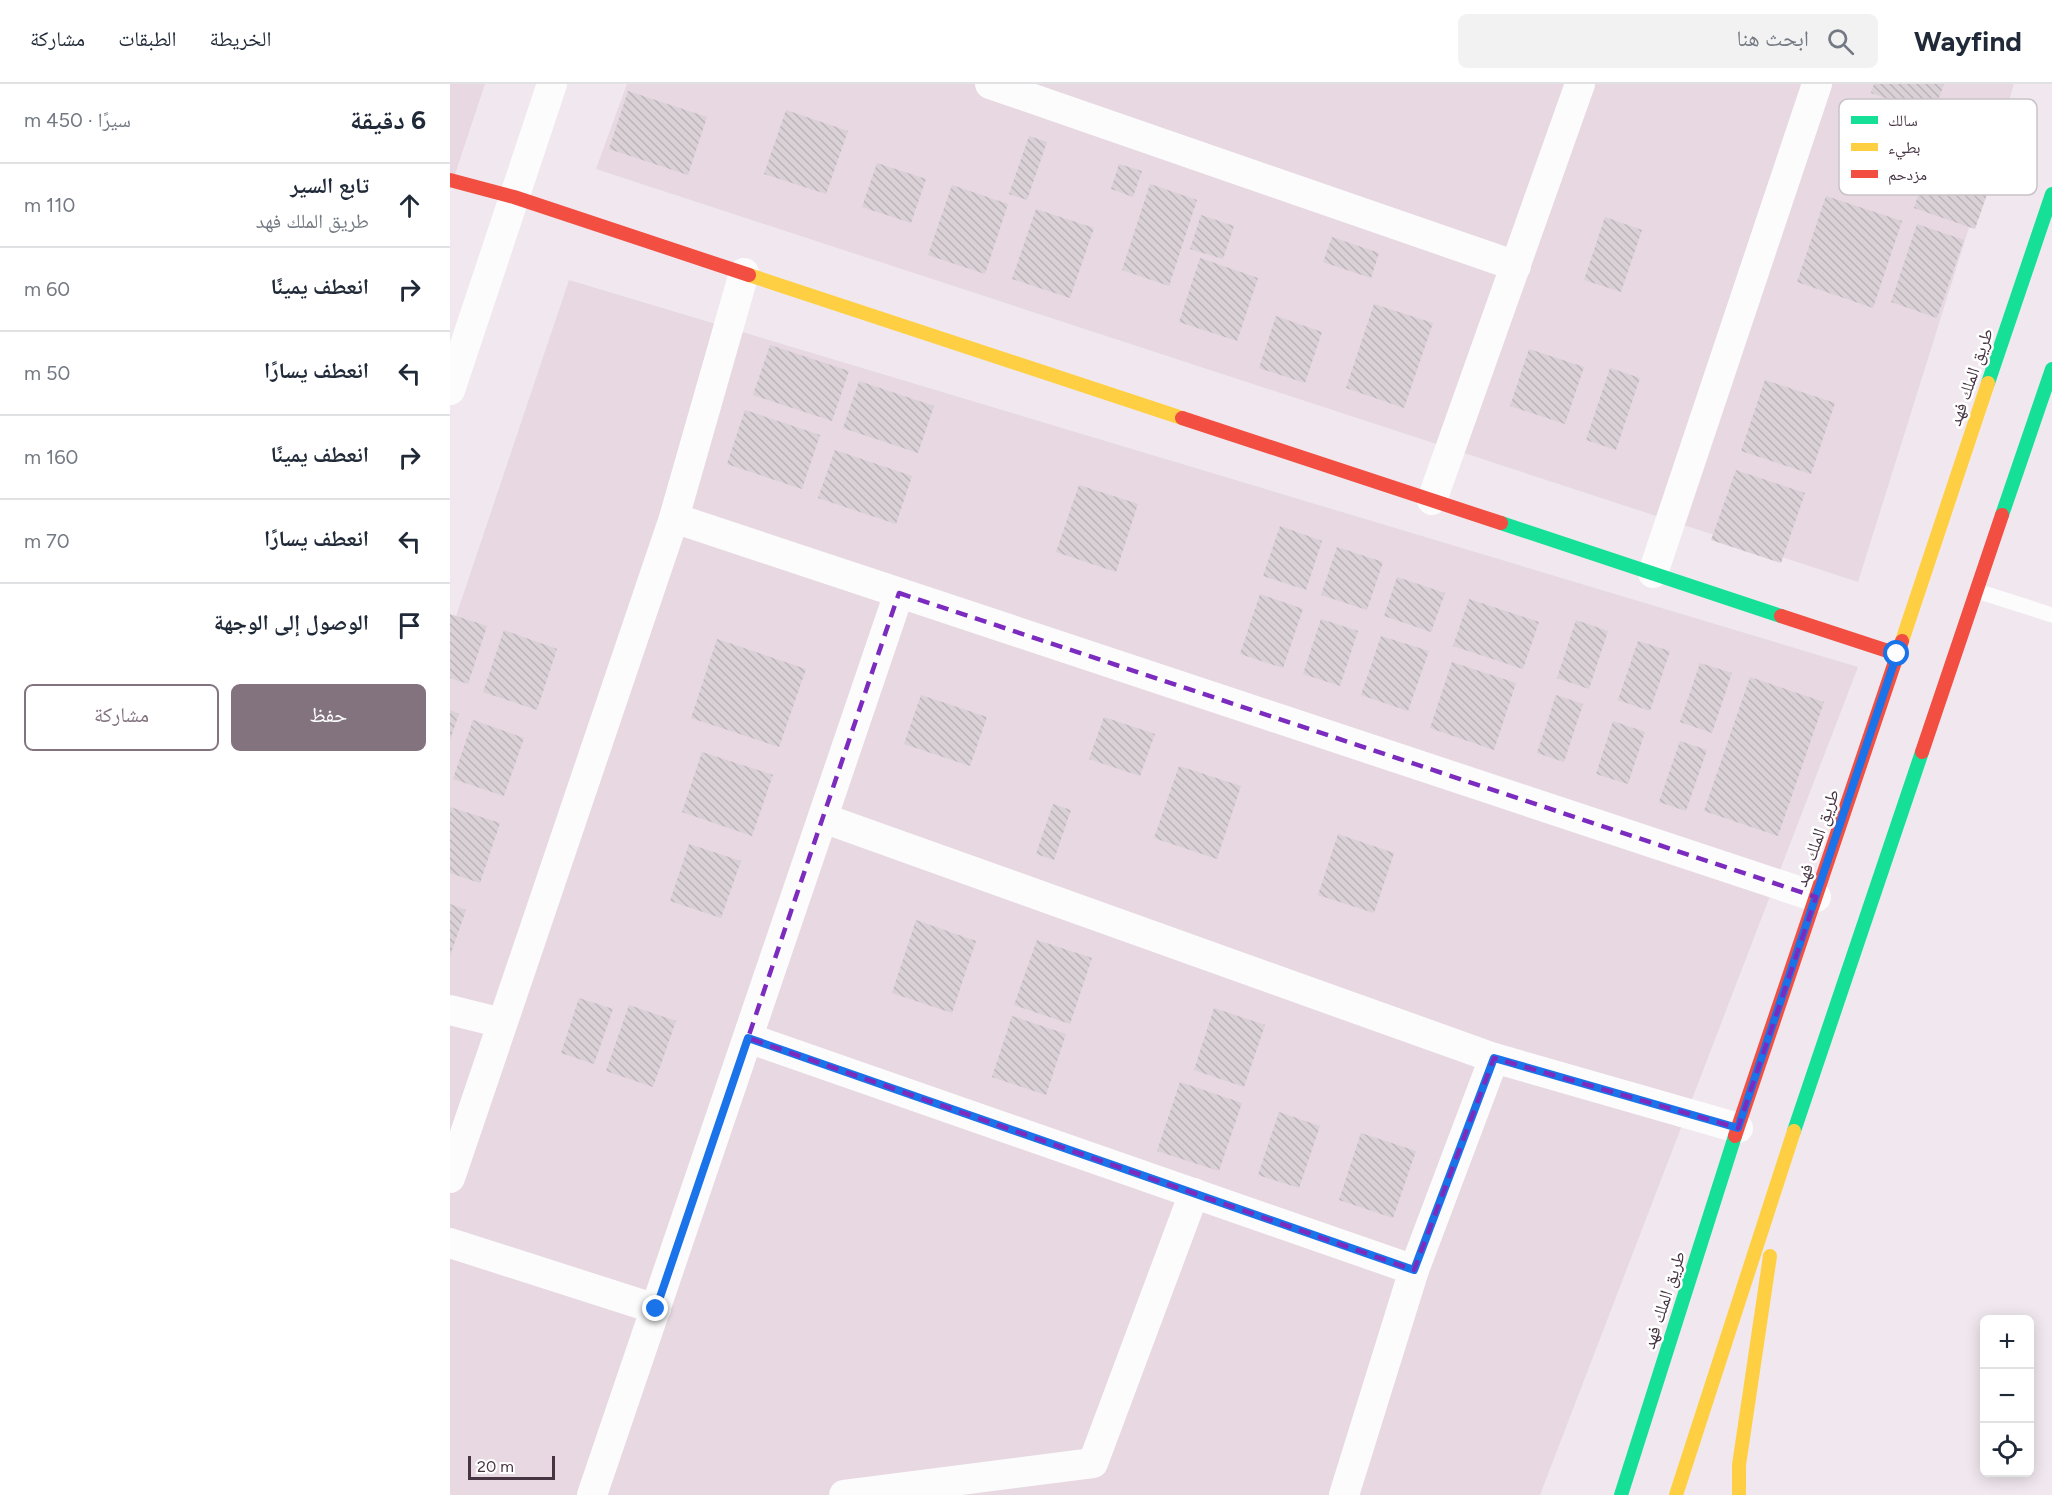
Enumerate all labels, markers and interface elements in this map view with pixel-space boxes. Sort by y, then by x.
search box [1458,14,1878,68]
text: Wayfind [1914,24,2022,58]
text: ابحث هنا [1737,25,1809,52]
icon: search [1824,25,1857,58]
text: مشاركة [30,26,85,51]
text: الطبقات [118,26,177,51]
text: الخريطة [210,26,271,51]
legend [1839,99,2037,195]
text: 6 دقيقة [350,104,426,136]
text: سيرًا · 450 m [24,108,131,132]
text: سالك [1888,111,1918,130]
text: بطيء [1888,138,1920,160]
text: مزدحم [1888,165,1927,185]
text: تابع السير [290,172,369,199]
icon: ahead [393,189,426,222]
text: 110 m [24,193,75,217]
text: طريق الملك فهد [256,209,369,233]
text: انعطف يمينًا [270,273,369,300]
icon: right [393,273,426,306]
text: 60 m [24,277,70,301]
street label: طريق الملك فهد [1944,325,1998,429]
text: انعطف يسارًا [264,357,369,384]
icon: left [393,357,426,390]
text: 50 m [24,361,70,385]
text: انعطف يمينًا [270,441,369,468]
icon: right [393,441,426,474]
text: 160 m [24,445,78,469]
text: انعطف يسارًا [264,525,369,552]
icon: left [393,525,426,558]
text: 70 m [24,529,70,553]
text: الوصول إلى الوجهة [214,609,369,636]
icon: arrive [393,609,426,642]
route start [1883,640,1909,666]
button: مشاركة [24,684,219,751]
button: حفظ [231,684,426,751]
street label: طريق الملك فهد [1790,786,1844,890]
street label: طريق الملك فهد [1638,1248,1690,1352]
route end [642,1295,668,1321]
map controls [1980,1315,2034,1477]
button: + [1980,1315,2034,1369]
button: − [1980,1369,2034,1423]
button: locate [1980,1423,2034,1477]
scale bar [468,1453,555,1480]
text: 20 m [477,1457,514,1476]

